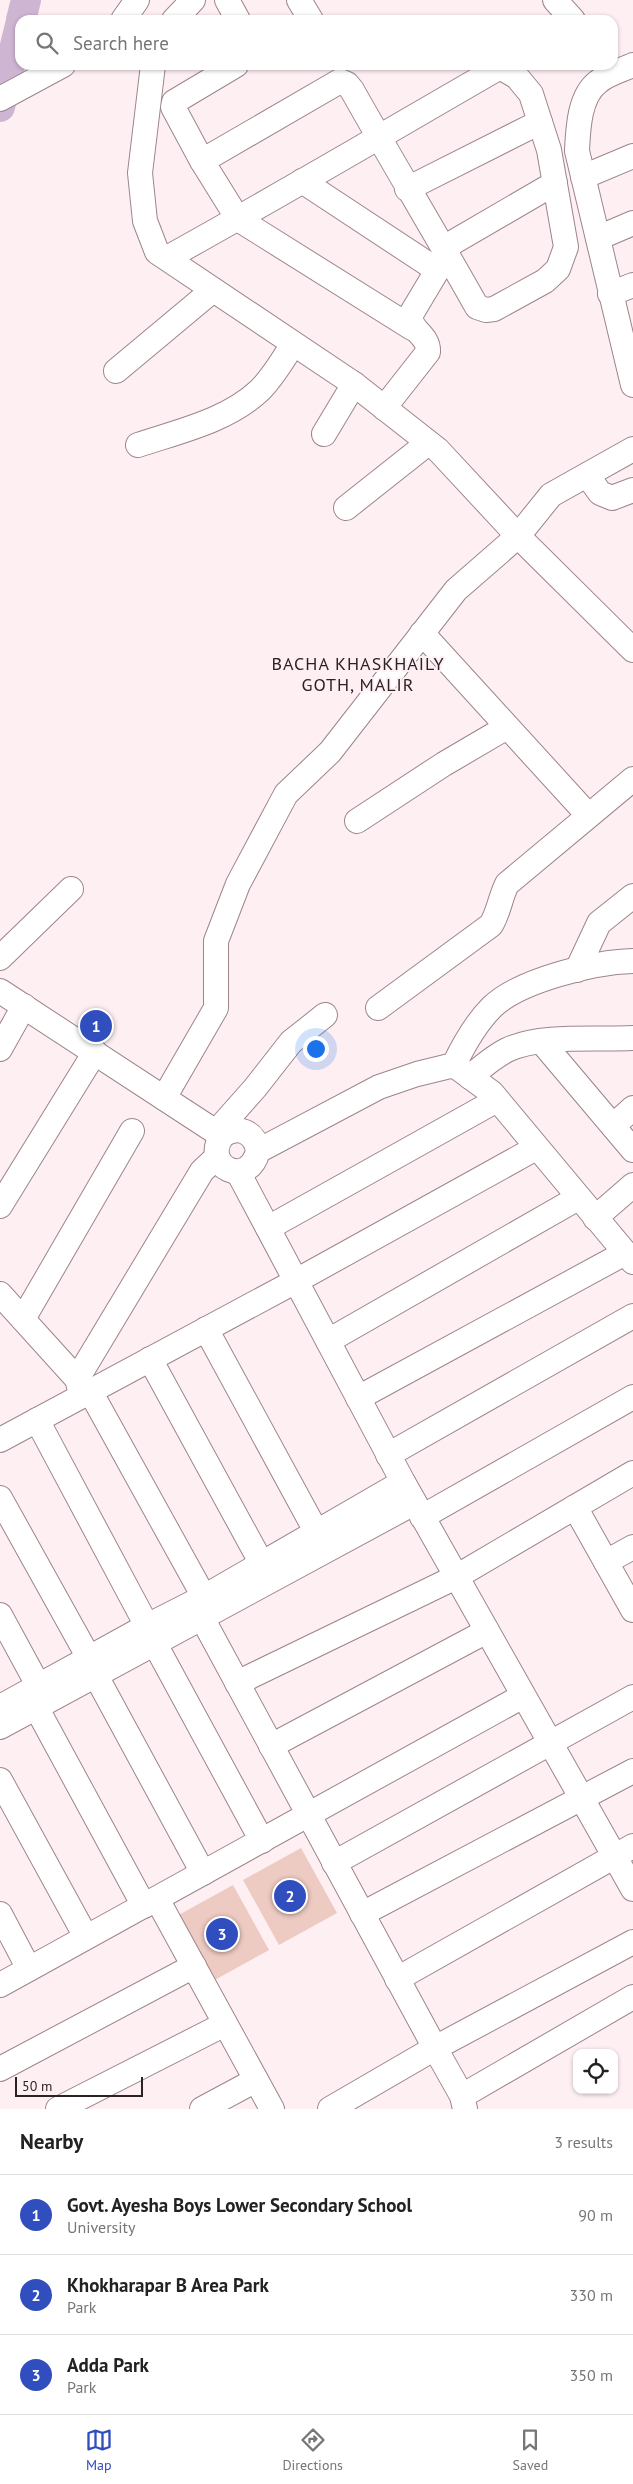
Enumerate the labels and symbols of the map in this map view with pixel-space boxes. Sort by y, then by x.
district label: BACHA KHASKHAILY GOTH, MALIR [271,652,445,696]
pin: 1 [80,1007,112,1045]
your location [303,1036,329,1062]
pin: 2 [274,1877,306,1915]
pin: 3 [206,1915,238,1953]
scale bar [15,2074,142,2097]

